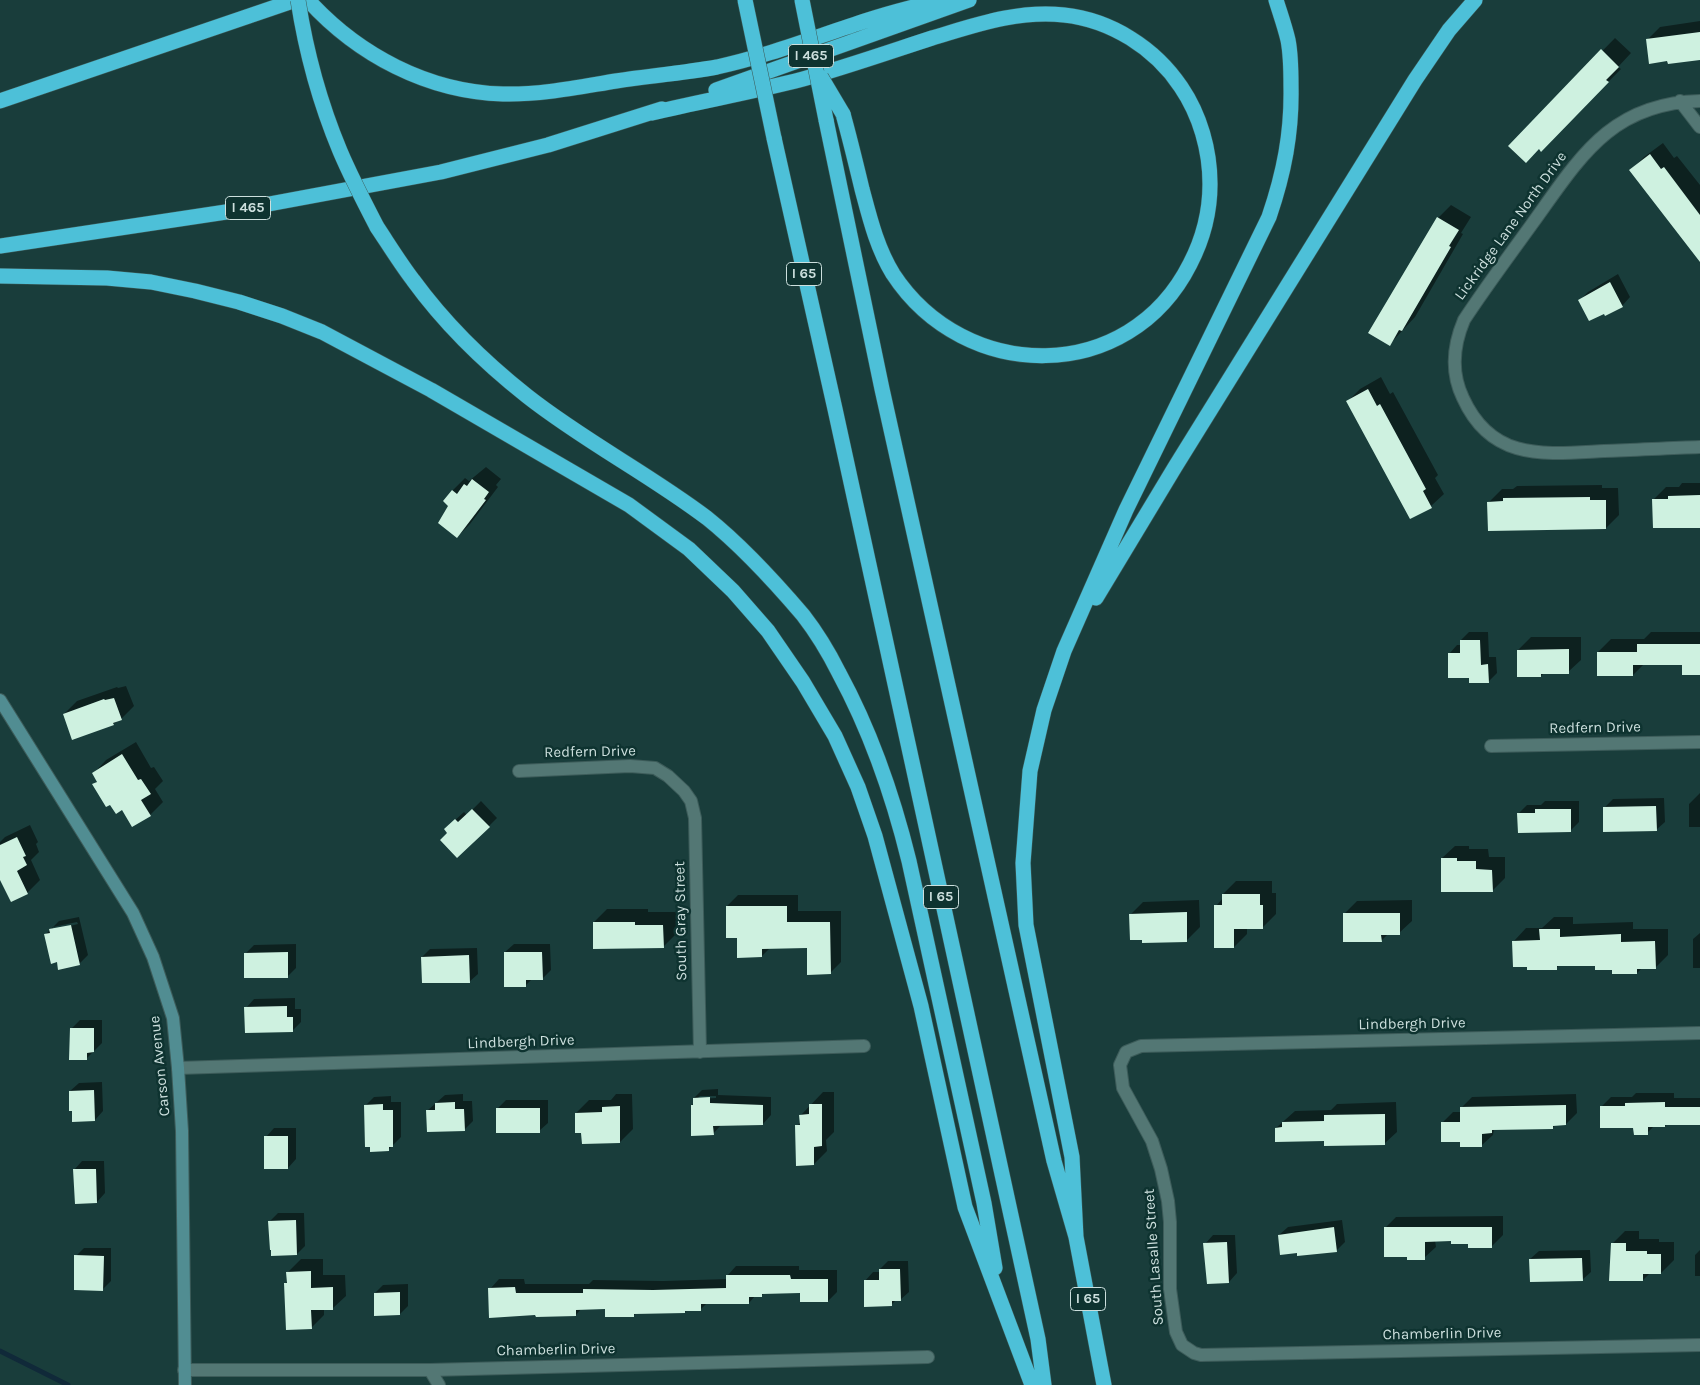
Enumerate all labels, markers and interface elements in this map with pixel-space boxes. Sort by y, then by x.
road number: I 465 [788,44,834,68]
street label: Lickridge Lane North Drive [1451,148,1571,304]
road number: I 465 [226,197,270,220]
road number: I 65 [786,262,822,286]
street label: Redfern Drive [1549,718,1641,738]
street label: Redfern Drive [544,742,636,762]
street label: South Gray Street [671,861,691,981]
road number: I 65 [924,886,958,909]
street label: Lindbergh Drive [1358,1014,1466,1034]
street label: Carson Avenue [146,1015,174,1117]
street label: Lindbergh Drive [467,1031,575,1053]
street label: South Lasalle Street [1140,1188,1168,1326]
road number: I 65 [1070,1288,1106,1310]
street label: Chamberlin Drive [1382,1324,1502,1344]
street label: Chamberlin Drive [496,1340,616,1360]

